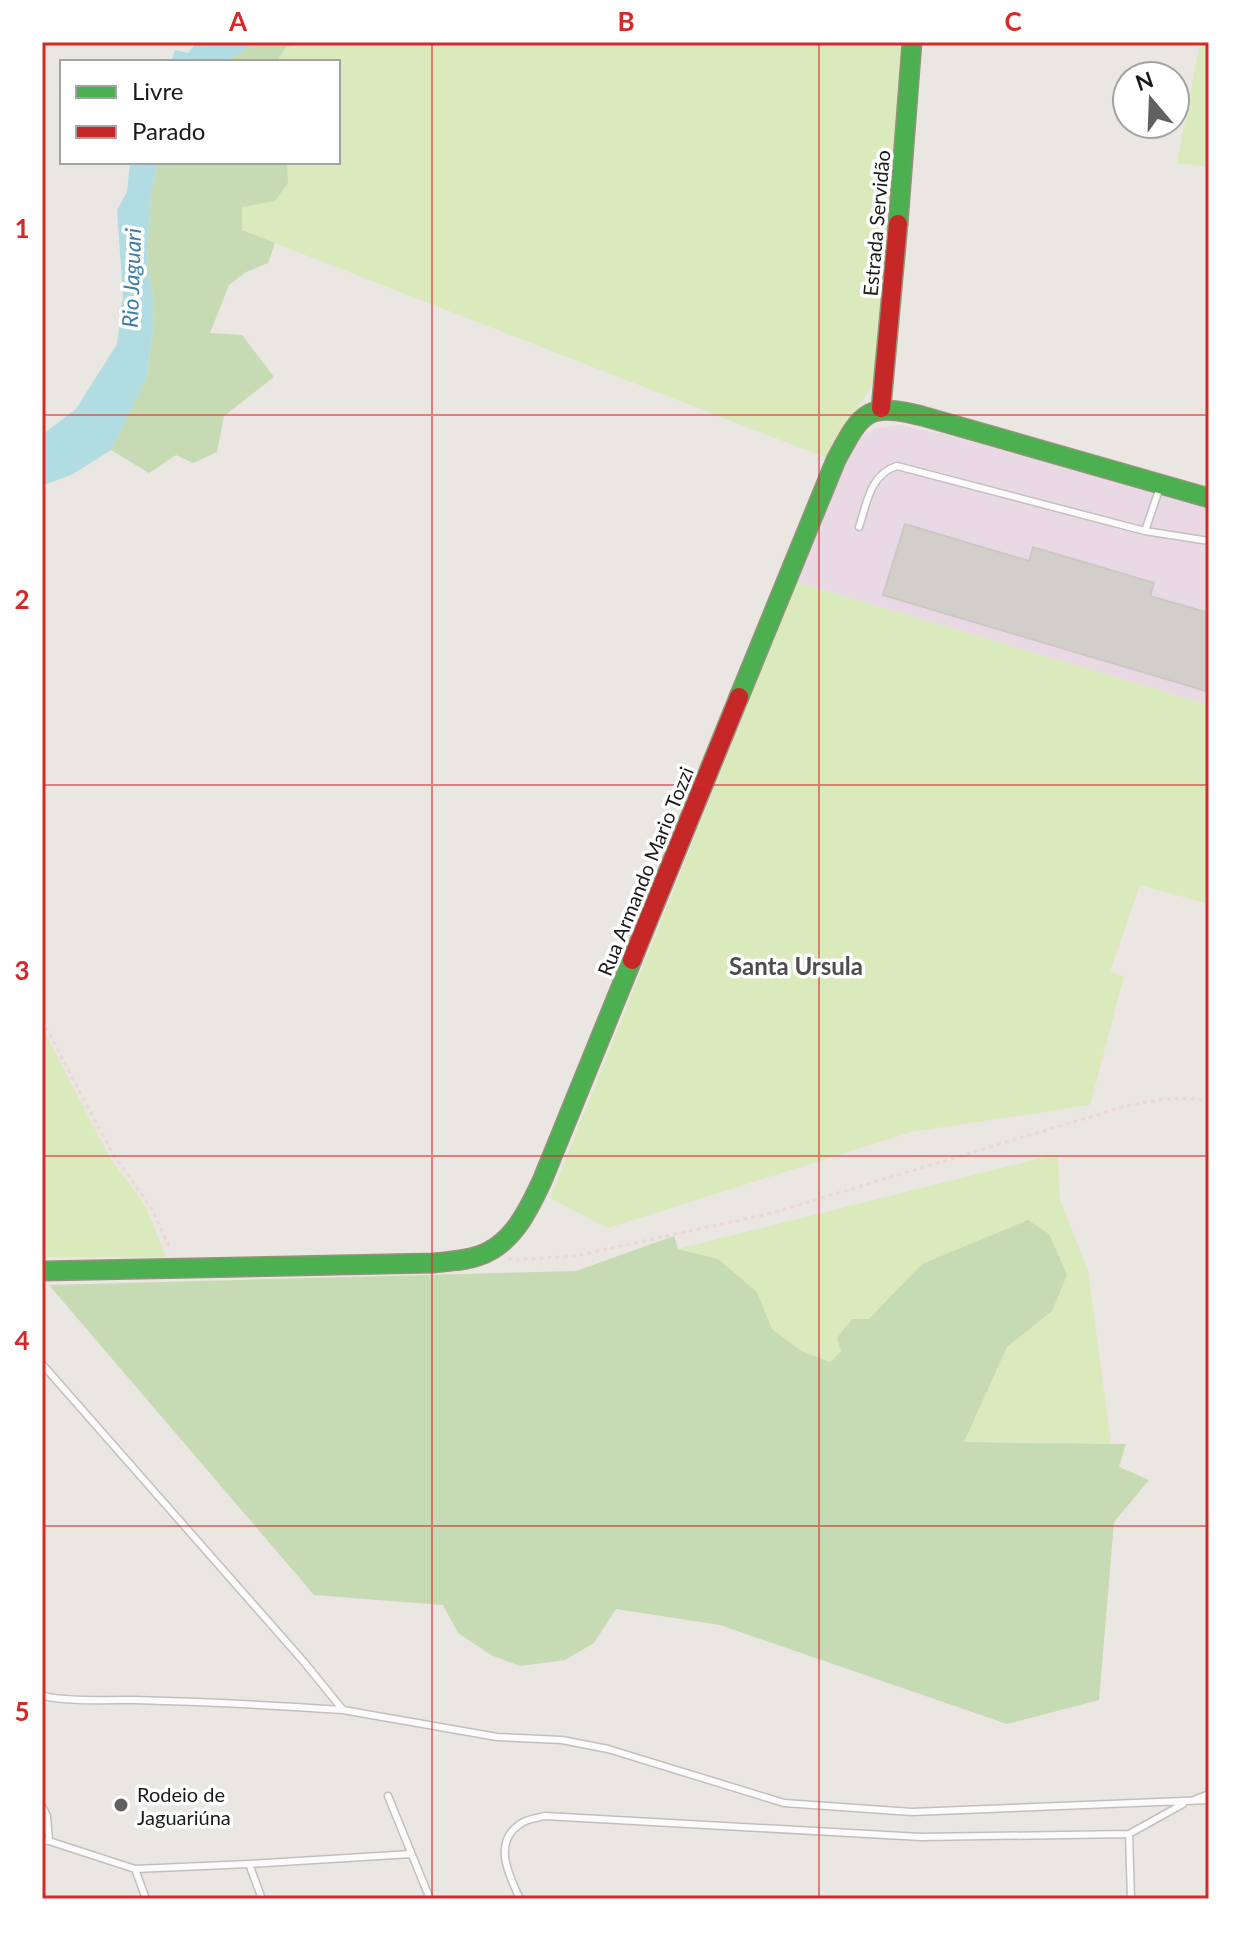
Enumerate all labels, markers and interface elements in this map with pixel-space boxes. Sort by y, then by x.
text: A [228,5,248,37]
text: B [617,5,635,37]
text: C [1004,5,1022,37]
legend [60,60,340,164]
north arrow [1111,60,1191,140]
text: N [1132,65,1157,96]
text: Livre [132,76,183,105]
text: Parado [132,116,205,145]
street label: Estrada Servidão [858,149,894,297]
text: 1 [14,212,30,244]
water label: Rio Jaguari [116,228,146,328]
text: 2 [14,583,30,615]
street label: Rua Armando Mario Tozzi [592,763,698,979]
district label: Santa Ursula [729,951,863,980]
text: 3 [14,954,30,986]
text: 4 [14,1324,30,1356]
text: 5 [14,1695,30,1727]
place label: Rodeio de Jaguariúna [137,1782,231,1829]
marker: Rodeio de Jaguariúna [112,1796,130,1814]

